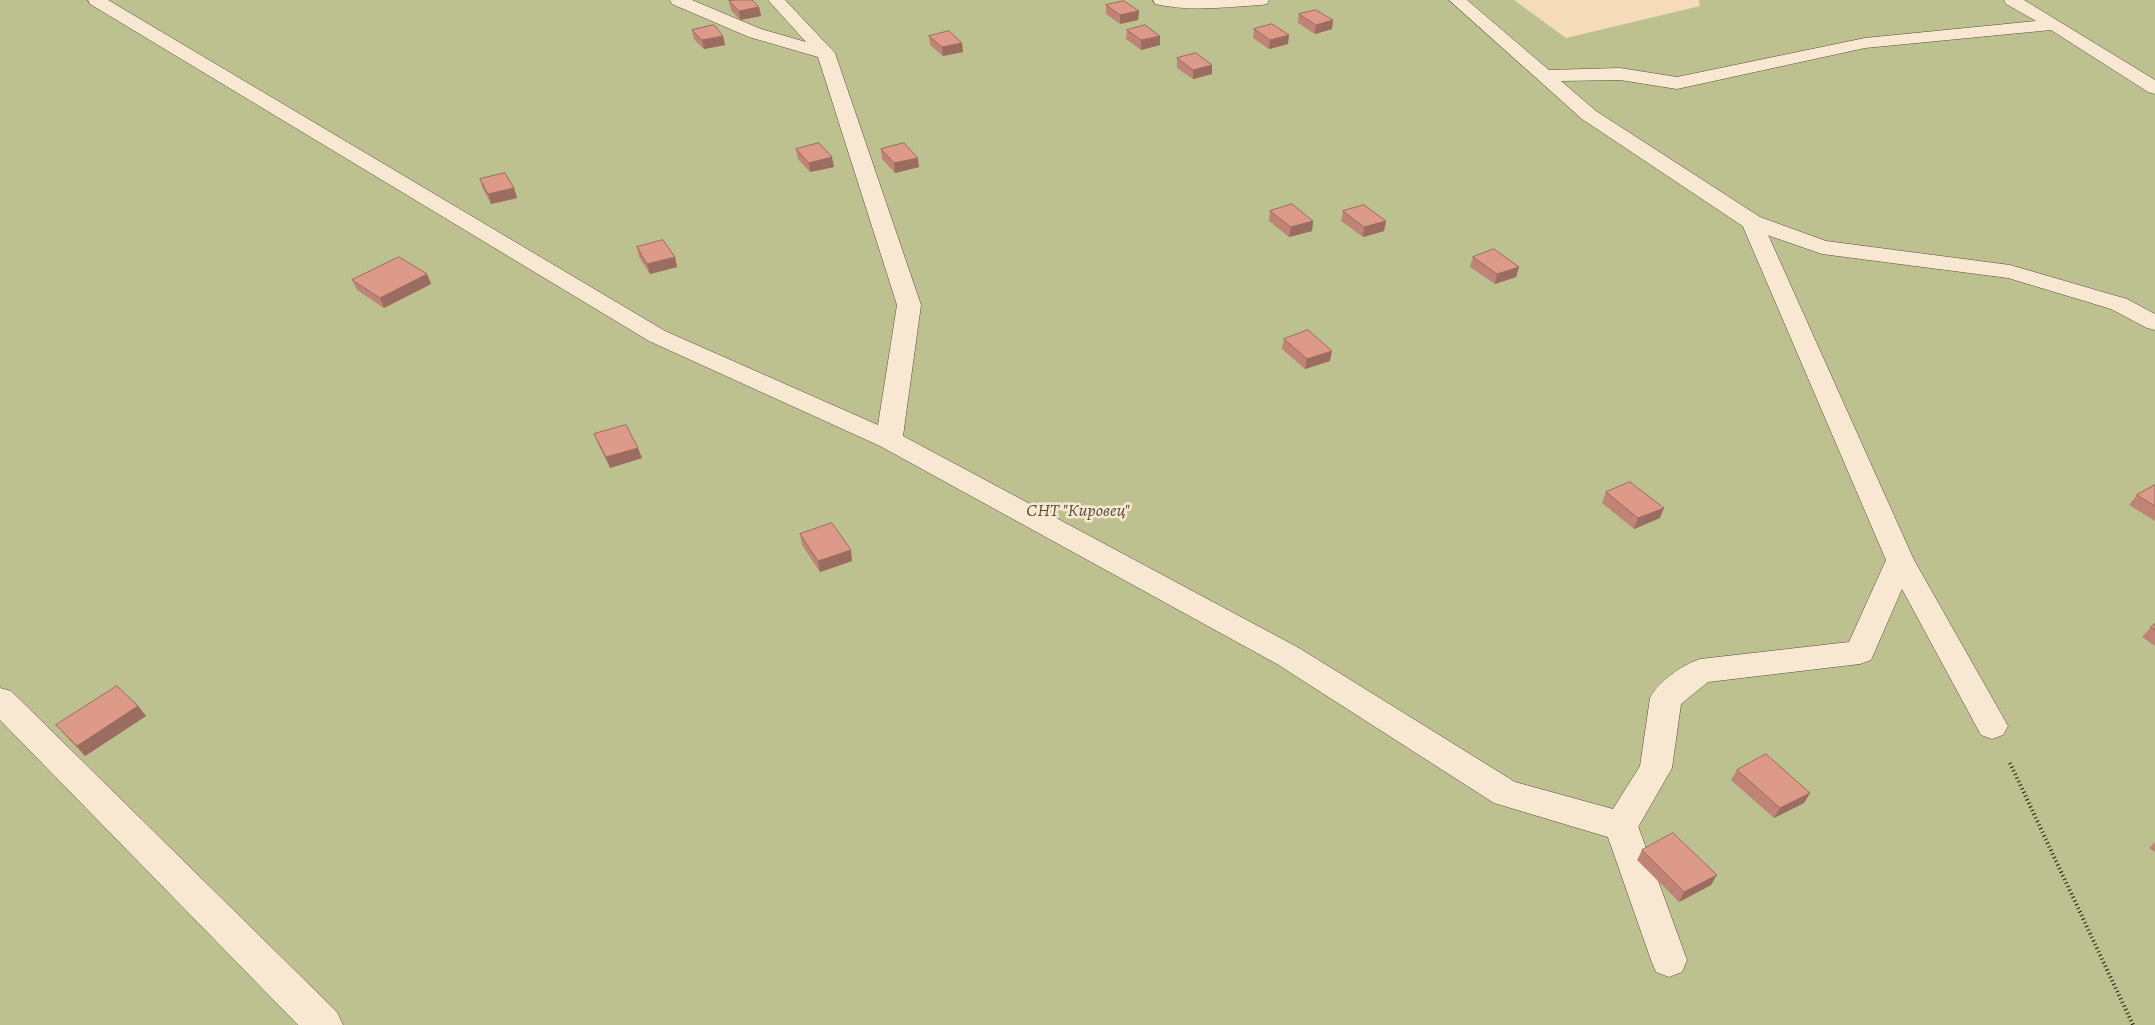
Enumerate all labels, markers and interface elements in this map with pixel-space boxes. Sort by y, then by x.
park label: СНТ "Кировец" [1026,501,1130,523]

